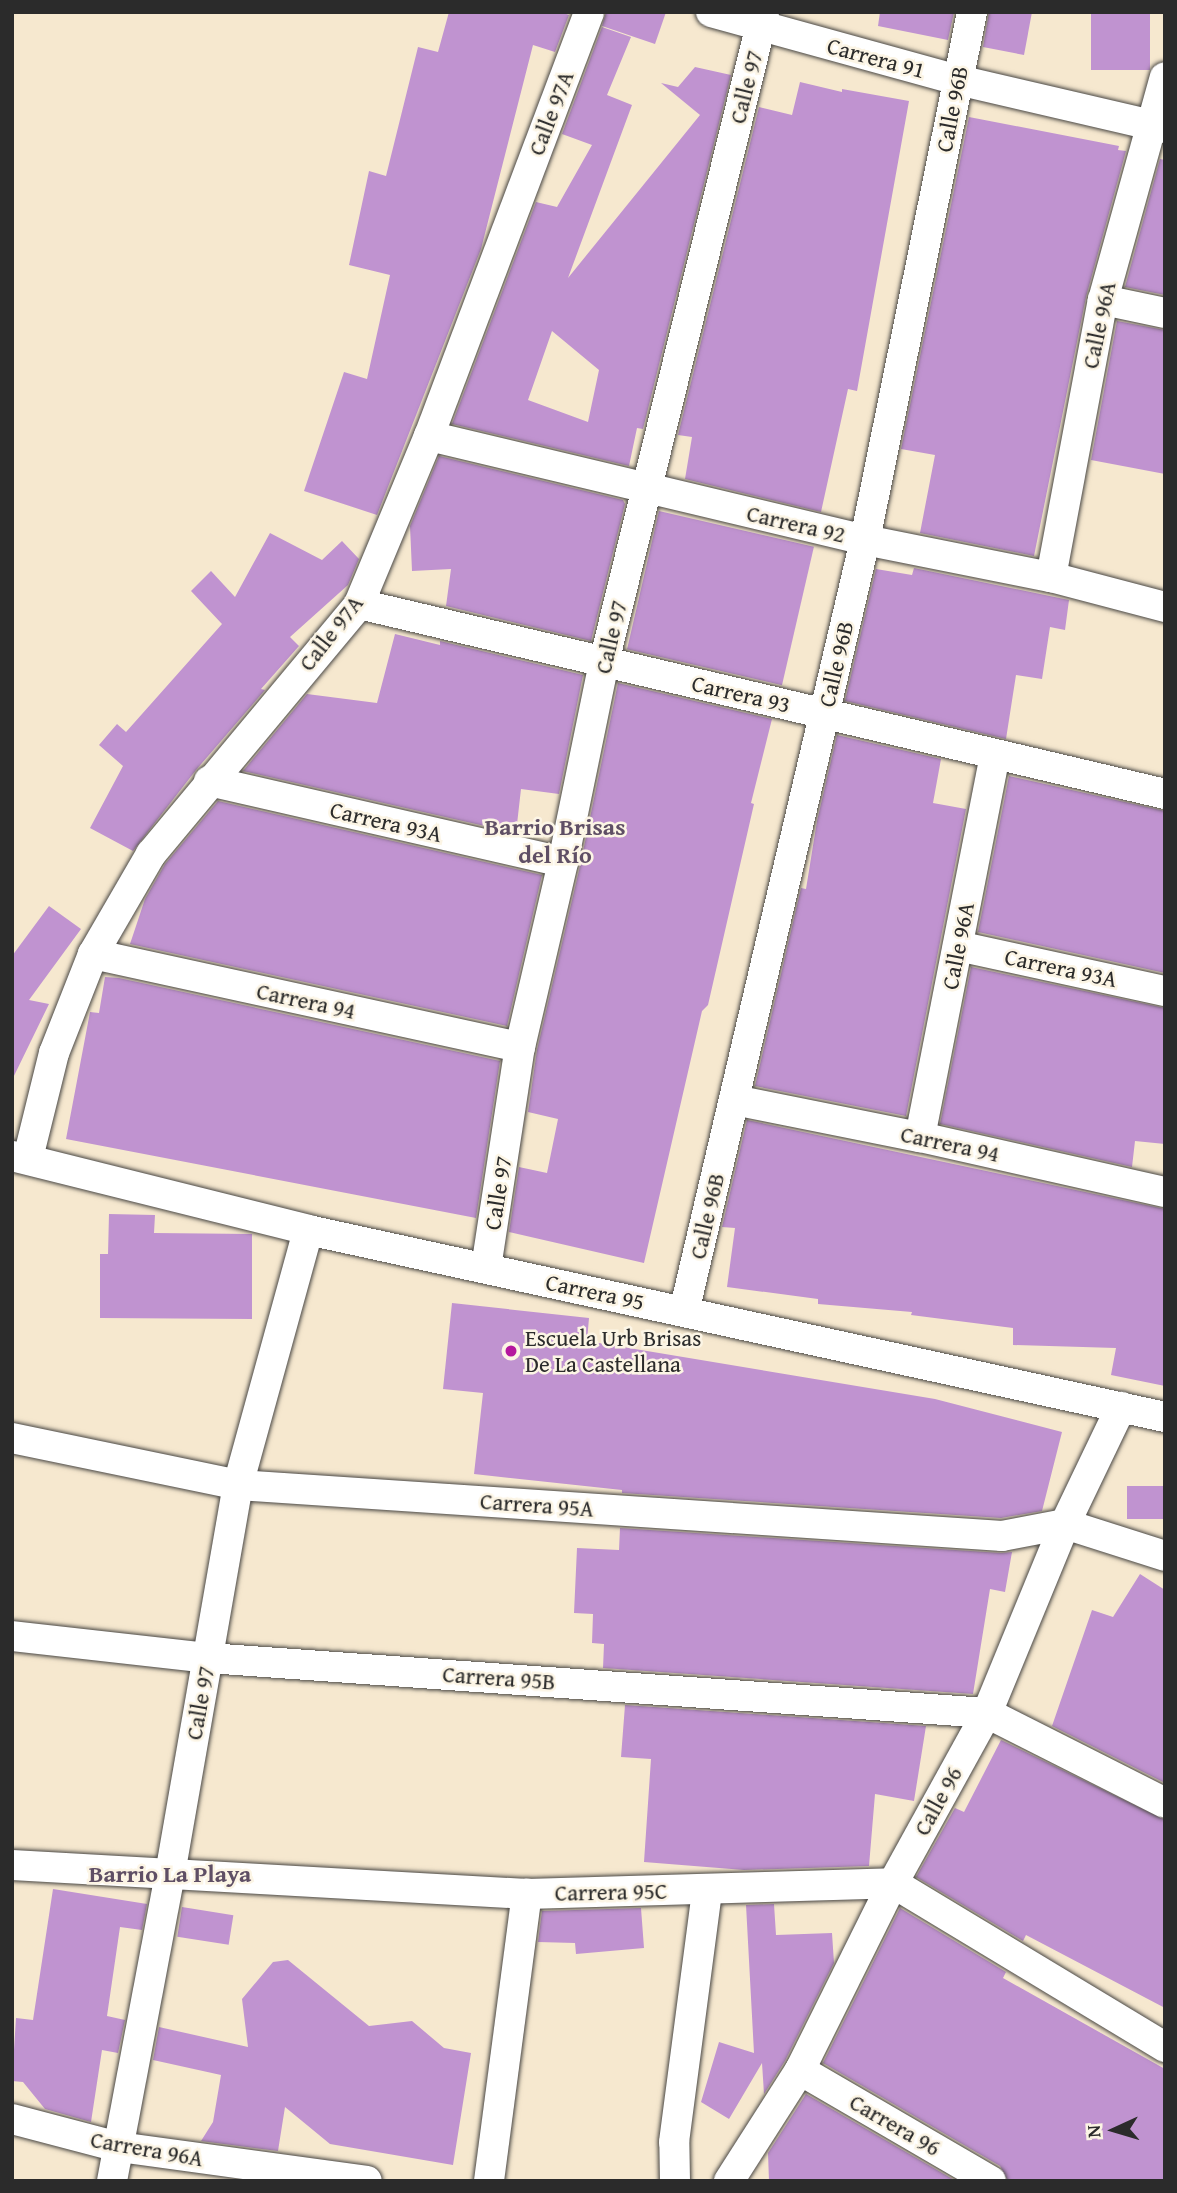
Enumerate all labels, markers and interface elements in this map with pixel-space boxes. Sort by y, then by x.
street label: Carrera 91 [824,32,928,84]
street label: Calle 97 [724,48,768,126]
street label: Calle 96B [930,64,974,154]
street label: Calle 97A [522,67,580,159]
street label: Calle 96A [1076,279,1122,371]
street label: Carrera 92 [744,499,848,549]
street label: Calle 97A [293,590,369,676]
street label: Calle 97 [589,598,633,676]
street label: Calle 96B [813,618,859,710]
street label: Carrera 93 [689,669,793,719]
street label: Carrera 93A [327,796,445,848]
district label: Barrio Brisas del Río [485,813,625,869]
street label: Calle 96A [936,900,980,992]
street label: Carrera 93A [1002,943,1120,993]
street label: Carrera 94 [254,977,358,1025]
street label: Carrera 94 [898,1120,1002,1168]
street label: Calle 97 [479,1154,517,1232]
street label: Calle 96B [684,1170,730,1262]
street label: Carrera 95 [543,1268,647,1316]
place label: Escuela Urb Brisas De La Castellana [525,1324,701,1378]
marker: Escuela Urb Brisas De La Castellana [503,1343,519,1359]
street label: Carrera 95A [479,1487,595,1523]
street label: Carrera 95B [442,1660,556,1696]
street label: Calle 97 [180,1664,220,1742]
street label: Calle 96 [908,1762,968,1840]
district label: Barrio La Playa [89,1860,251,1888]
street label: Carrera 95C [554,1877,668,1907]
street label: Carrera 96 [845,2088,945,2162]
north arrow [1079,2095,1149,2165]
text: N [1079,2124,1107,2139]
street label: Carrera 96A [88,2126,206,2172]

